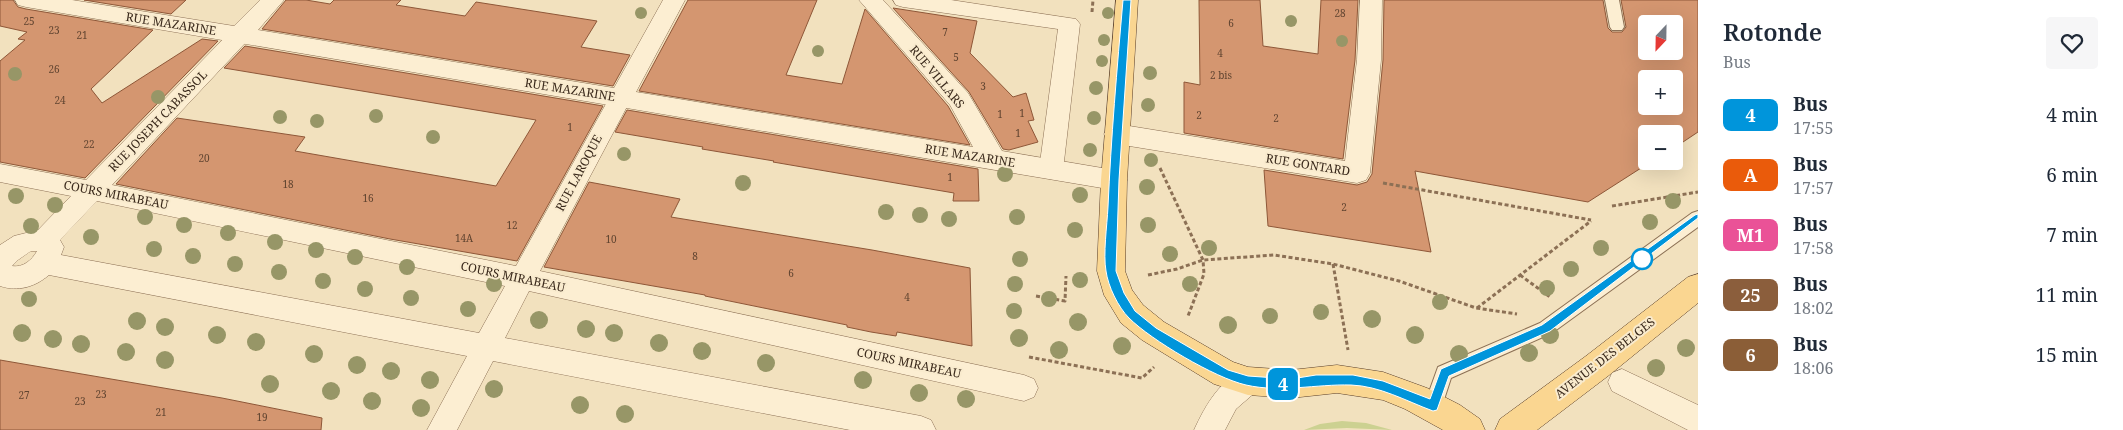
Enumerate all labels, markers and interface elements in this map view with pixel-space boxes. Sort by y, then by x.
house number: 28 [1334,6,1346,20]
street label: RUE MAZARINE [125,8,217,39]
house number: 25 [23,14,35,28]
north arrow [1638,15,1682,60]
map controls [1638,15,1683,170]
text: Rotonde [1723,15,1822,48]
house number: 6 [1228,16,1234,30]
button: heart [2046,17,2098,69]
house number: 23 [48,23,60,37]
house number: 7 [942,25,948,39]
house number: 21 [76,28,88,42]
street label: RUE VILLARS [906,42,969,112]
house number: 4 [1217,46,1223,60]
house number: 5 [953,50,959,64]
text: Bus [1723,51,1751,73]
house number: 26 [48,62,60,76]
street label: RUE JOSEPH CABASSOL [105,66,211,175]
house number: 2 bis [1210,68,1233,82]
button: + [1638,70,1683,115]
street label: RUE MAZARINE [524,74,616,105]
house number: 3 [980,79,986,93]
text: Bus [1793,91,1828,117]
house number: 24 [54,93,66,107]
text: 4 min [2046,102,2098,128]
text: 4 [1745,103,1756,127]
house number: 1 [1019,106,1025,120]
house number: 1 [997,107,1003,121]
house number: 2 [1196,108,1202,122]
house number: 2 [1273,111,1279,125]
text: 17:55 [1793,117,1833,139]
house number: 1 [567,120,573,134]
button: − [1638,125,1683,170]
house number: 1 [1015,126,1021,140]
street label: RUE LAROQUE [551,132,606,214]
house number: 22 [83,137,95,151]
street label: RUE MAZARINE [924,140,1016,171]
street label: RUE GONTARD [1265,149,1352,180]
house number: 20 [198,151,210,165]
text: Bus [1793,151,1828,177]
text: 6 min [2046,162,2098,188]
text: A [1744,163,1757,187]
house number: 1 [947,170,953,184]
street label: COURS MIRABEAU [62,176,170,213]
house number: 18 [282,177,294,191]
text: 17:57 [1793,177,1833,199]
house number: 16 [362,191,374,205]
house number: 2 [1341,200,1347,214]
text: Bus [1793,211,1828,237]
house number: 12 [506,218,518,232]
text: 7 min [2046,222,2098,248]
text: M1 [1737,223,1764,247]
house number: 14A [455,231,474,245]
house number: 10 [605,232,617,246]
text: 17:58 [1793,237,1833,259]
unlabelled marker [1631,248,1653,270]
house number: 8 [692,249,698,263]
street label: COURS MIRABEAU [459,257,567,296]
house number: 6 [788,266,794,280]
text: Bus [1793,271,1828,297]
text: 11 min [2036,282,2098,308]
text: 25 [1740,283,1761,307]
house number: 4 [904,290,910,304]
text: 18:02 [1793,297,1833,319]
street label: AVENUE DES BELGES [1551,313,1658,402]
text: Bus [1793,331,1828,357]
text: 15 min [2036,342,2098,368]
street label: COURS MIRABEAU [855,343,963,382]
text: 6 [1745,343,1756,367]
text: 18:06 [1793,357,1833,379]
line badge: 4 [1267,368,1299,400]
text: 4 [1278,372,1288,396]
house number: 23 [95,387,107,401]
house number: 27 [18,388,30,402]
house number: 23 [74,394,86,408]
house number: 21 [155,405,167,419]
house number: 19 [256,410,268,424]

